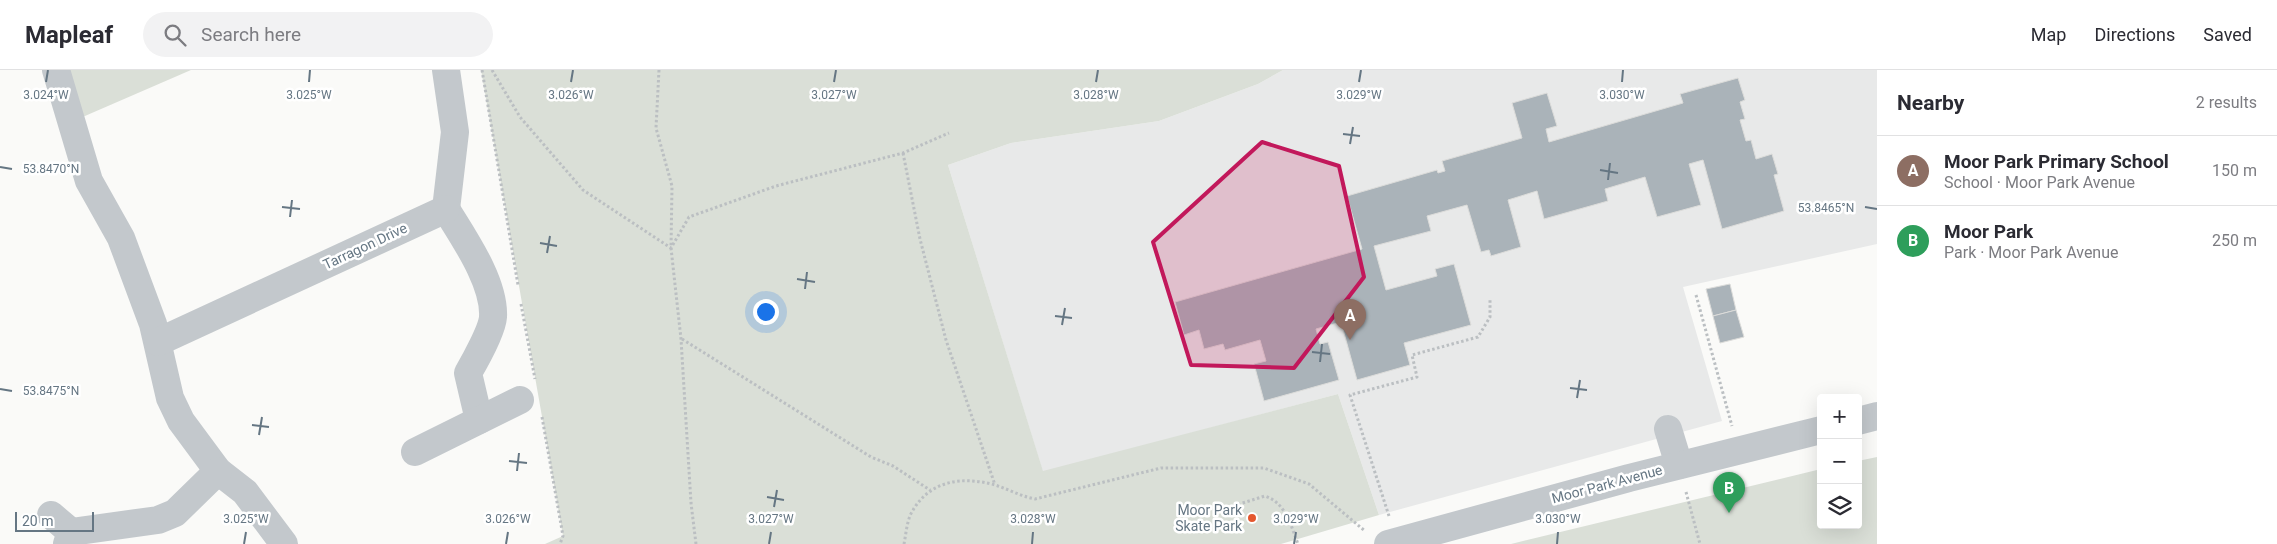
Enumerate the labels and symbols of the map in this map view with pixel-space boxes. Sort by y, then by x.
text: 3.024°W [23,88,69,102]
text: 3.025°W [286,88,332,102]
text: 3.026°W [548,88,594,102]
text: 3.027°W [811,88,857,102]
text: 3.028°W [1073,88,1119,102]
text: 3.029°W [1336,88,1382,102]
text: 3.030°W [1599,88,1645,102]
text: 53.8470°N [23,162,79,176]
text: 53.8465°N [1798,201,1854,215]
street label: Tarragon Drive [321,220,409,272]
your location [753,299,779,325]
pin: A [1334,299,1366,340]
text: 53.8475°N [23,384,79,398]
street label: Moor Park Avenue [1550,462,1664,506]
pin: B [1713,472,1745,513]
place label: Moor Park Skate Park [1175,502,1243,534]
scale bar [15,509,94,532]
text: 3.025°W [223,512,269,526]
text: 3.026°W [485,512,531,526]
text: 3.027°W [748,512,794,526]
text: 3.028°W [1010,512,1056,526]
marker: Moor Park Skate Park [1246,512,1258,524]
text: 3.029°W [1273,512,1319,526]
text: 3.030°W [1535,512,1581,526]

